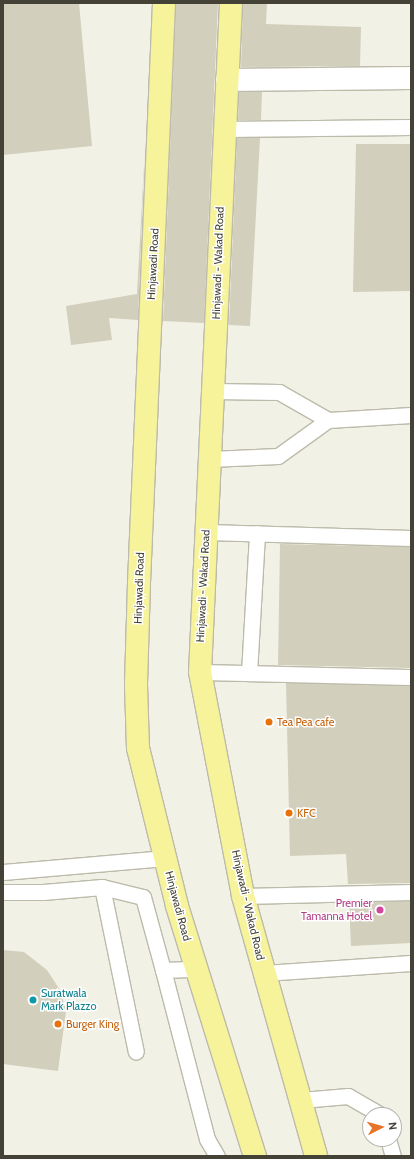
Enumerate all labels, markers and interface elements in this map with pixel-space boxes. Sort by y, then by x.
street label: Hinjawadi - Wakad Road [209,206,227,320]
street label: Hinjawadi Road [145,228,161,300]
street label: Hinjawadi - Wakad Road [193,529,213,643]
street label: Hinjawadi Road [131,552,147,624]
place label: Tea Pea cafe [277,715,334,729]
marker: Tea Pea cafe [264,717,274,727]
place label: KFC [297,806,316,820]
marker: KFC [284,808,294,818]
street label: Hinjawadi - Wakad Road [229,849,267,961]
street label: Hinjawadi Road [162,870,194,942]
place label: Premier Tamanna Hotel [301,897,372,923]
marker: Premier Tamanna Hotel [375,905,385,915]
place label: Suratwala Mark Plazzo [41,987,96,1013]
marker: Suratwala Mark Plazzo [28,995,38,1005]
place label: Burger King [66,1017,119,1031]
marker: Burger King [53,1019,63,1029]
north arrow [362,1107,402,1147]
text: N [386,1121,400,1130]

